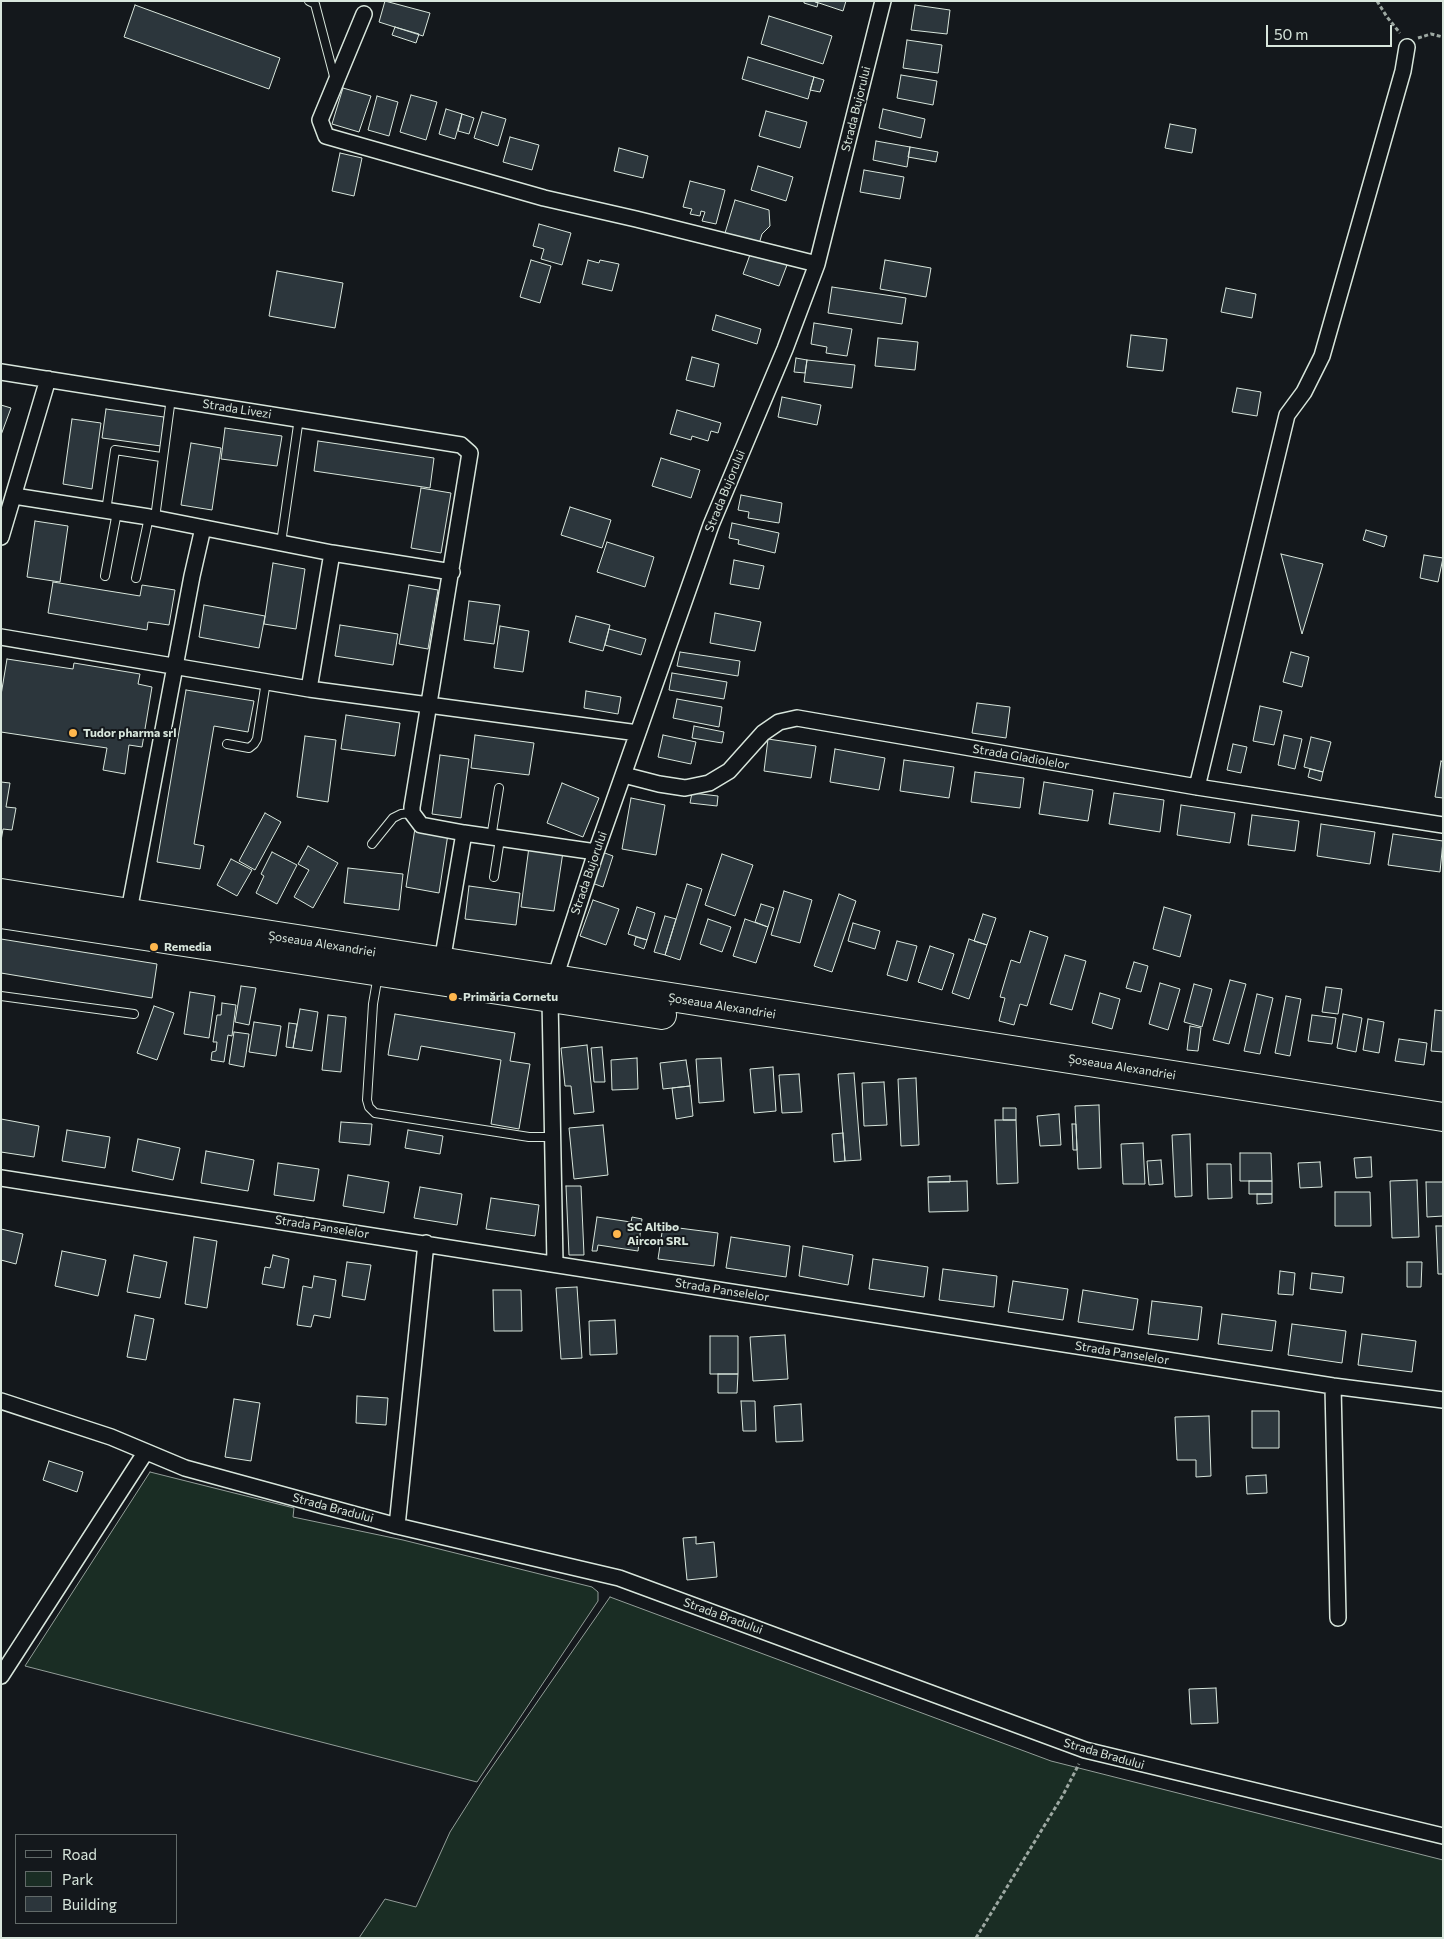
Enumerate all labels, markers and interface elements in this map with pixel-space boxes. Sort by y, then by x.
scale bar [1269,15,1395,47]
text: 50 m [1274,25,1308,43]
street label: Strada Bujorului [838,65,874,153]
street label: Strada Livezi [202,396,272,422]
street label: Strada Bujorului [702,448,748,534]
place label: Tudor pharma srl [83,726,176,740]
marker: Tudor pharma srl [67,727,79,739]
street label: Strada Gladiolelor [972,741,1070,773]
street label: Strada Bujorului [568,829,610,917]
street label: Șoseaua Alexandriei [267,928,377,960]
place label: Remedia [164,940,212,954]
marker: Remedia [148,941,160,953]
place label: Primăria Cornetu [463,990,558,1004]
street label: Șoseaua Alexandriei [667,990,777,1022]
marker: Primăria Cornetu [447,991,459,1003]
street label: Șoseaua Alexandriei [1067,1051,1177,1083]
street label: Strada Panselelor [274,1212,370,1242]
place label: SC Altibo Aircon SRL [627,1220,688,1248]
marker: SC Altibo Aircon SRL [611,1228,623,1240]
street label: Strada Panselelor [674,1275,770,1305]
street label: Strada Panselelor [1074,1338,1170,1368]
street label: Strada Bradului [291,1490,375,1526]
street label: Strada Bradului [681,1595,765,1637]
street label: Strada Bradului [1062,1736,1146,1772]
legend [15,1834,178,1924]
text: Road [62,1845,97,1863]
text: Park [62,1870,93,1888]
text: Building [62,1895,117,1913]

